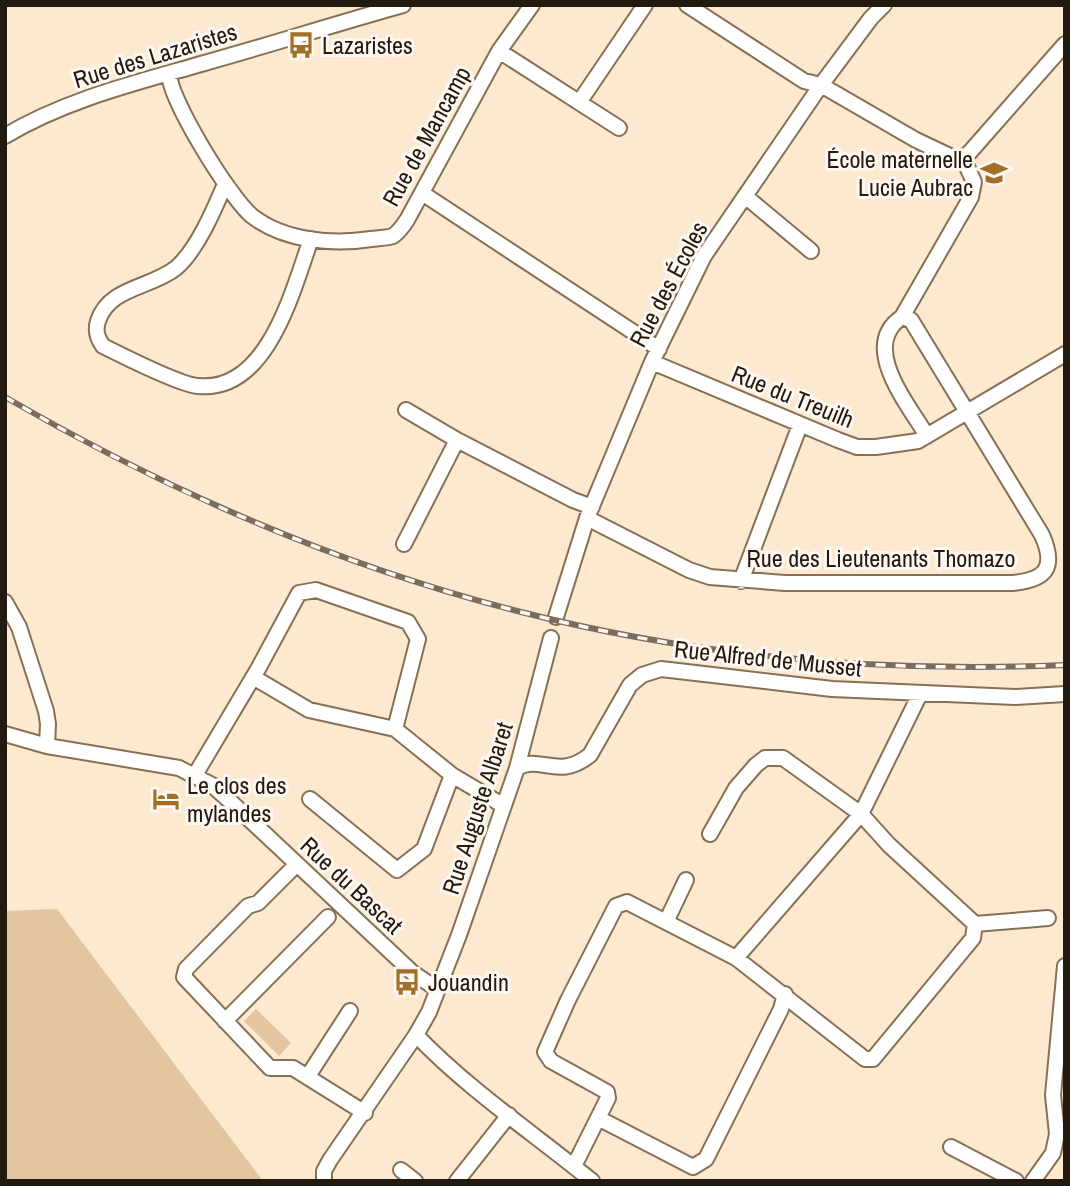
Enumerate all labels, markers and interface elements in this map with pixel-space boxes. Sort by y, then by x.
street label: Rue des Lazaristes [69,15,241,95]
place label: Lazaristes [322,29,413,61]
bus stop icon: Lazaristes [286,30,316,60]
street label: Rue de Mancamp [374,60,478,212]
place label: École maternelle Lucie Aubrac [826,143,973,203]
school or university icon: École maternelle Lucie Aubrac [979,158,1009,188]
street label: Rue des Écoles [622,216,714,352]
street label: Rue du Treuilh [727,357,859,435]
street label: Rue des Lieutenants Thomazo [747,542,1015,574]
street label: Rue Alfred de Musset [673,632,864,684]
street label: Rue Auguste Albaret [434,717,520,898]
place label: Le clos des mylandes [187,769,287,829]
hotel icon: Le clos des mylandes [151,784,181,814]
street label: Rue du Bascat [294,829,411,941]
place label: Jouandin [428,966,509,998]
bus stop icon: Jouandin [392,967,422,997]

